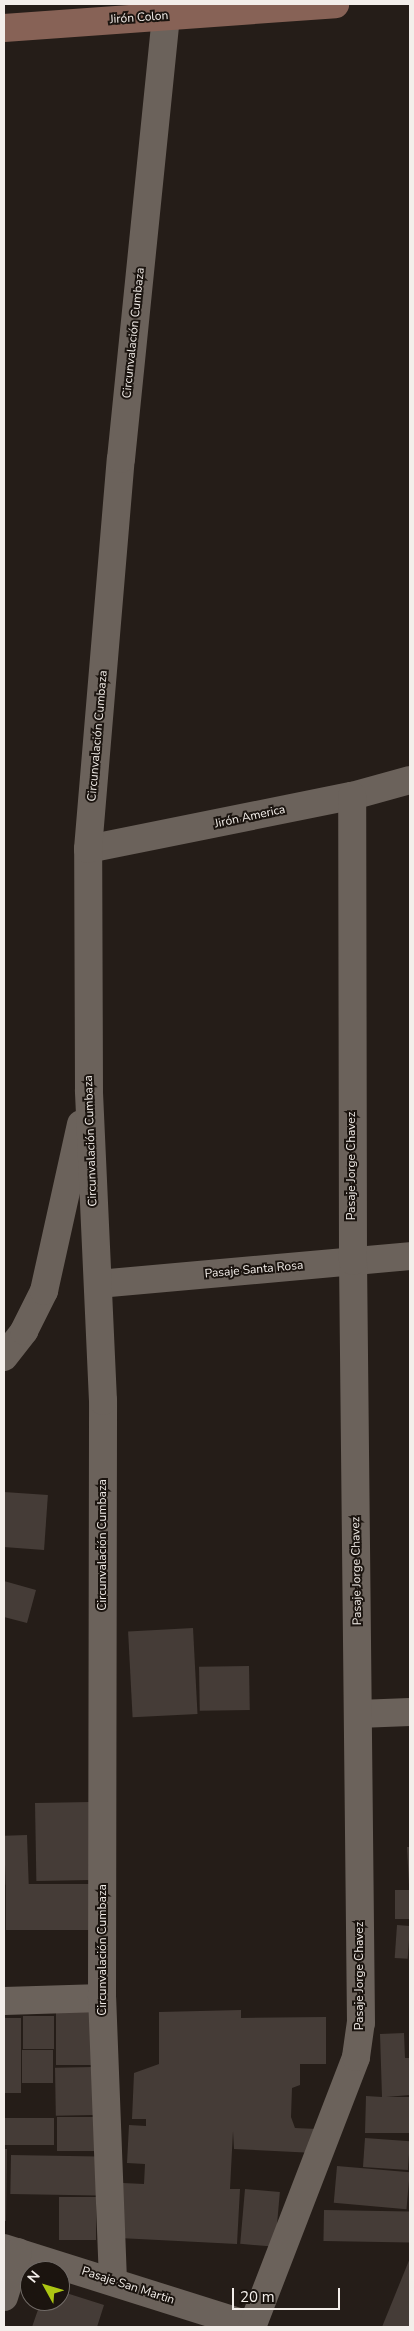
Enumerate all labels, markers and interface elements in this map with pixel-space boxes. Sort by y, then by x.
street label: Jirón Colon [109,9,169,27]
street label: Circunvalación Cumbaza [120,267,148,399]
street label: Circunvalación Cumbaza [85,670,111,802]
street label: Jirón America [213,802,287,832]
street label: Circunvalación Cumbaza [82,1075,100,1207]
street label: Pasaje Jorge Chavez [345,1112,359,1220]
street label: Pasaje Santa Rosa [204,1259,304,1281]
street label: Circunvalación Cumbaza [96,1479,110,1611]
street label: Pasaje Jorge Chavez [349,1517,365,1625]
street label: Circunvalación Cumbaza [96,1884,110,2016]
street label: Pasaje Jorge Chavez [353,1922,367,2030]
north arrow [20,2261,70,2311]
street label: Pasaje San Martin [80,2264,176,2308]
text: N [23,2267,44,2287]
scale bar [234,2278,342,2310]
text: 20 m [240,2287,275,2307]

